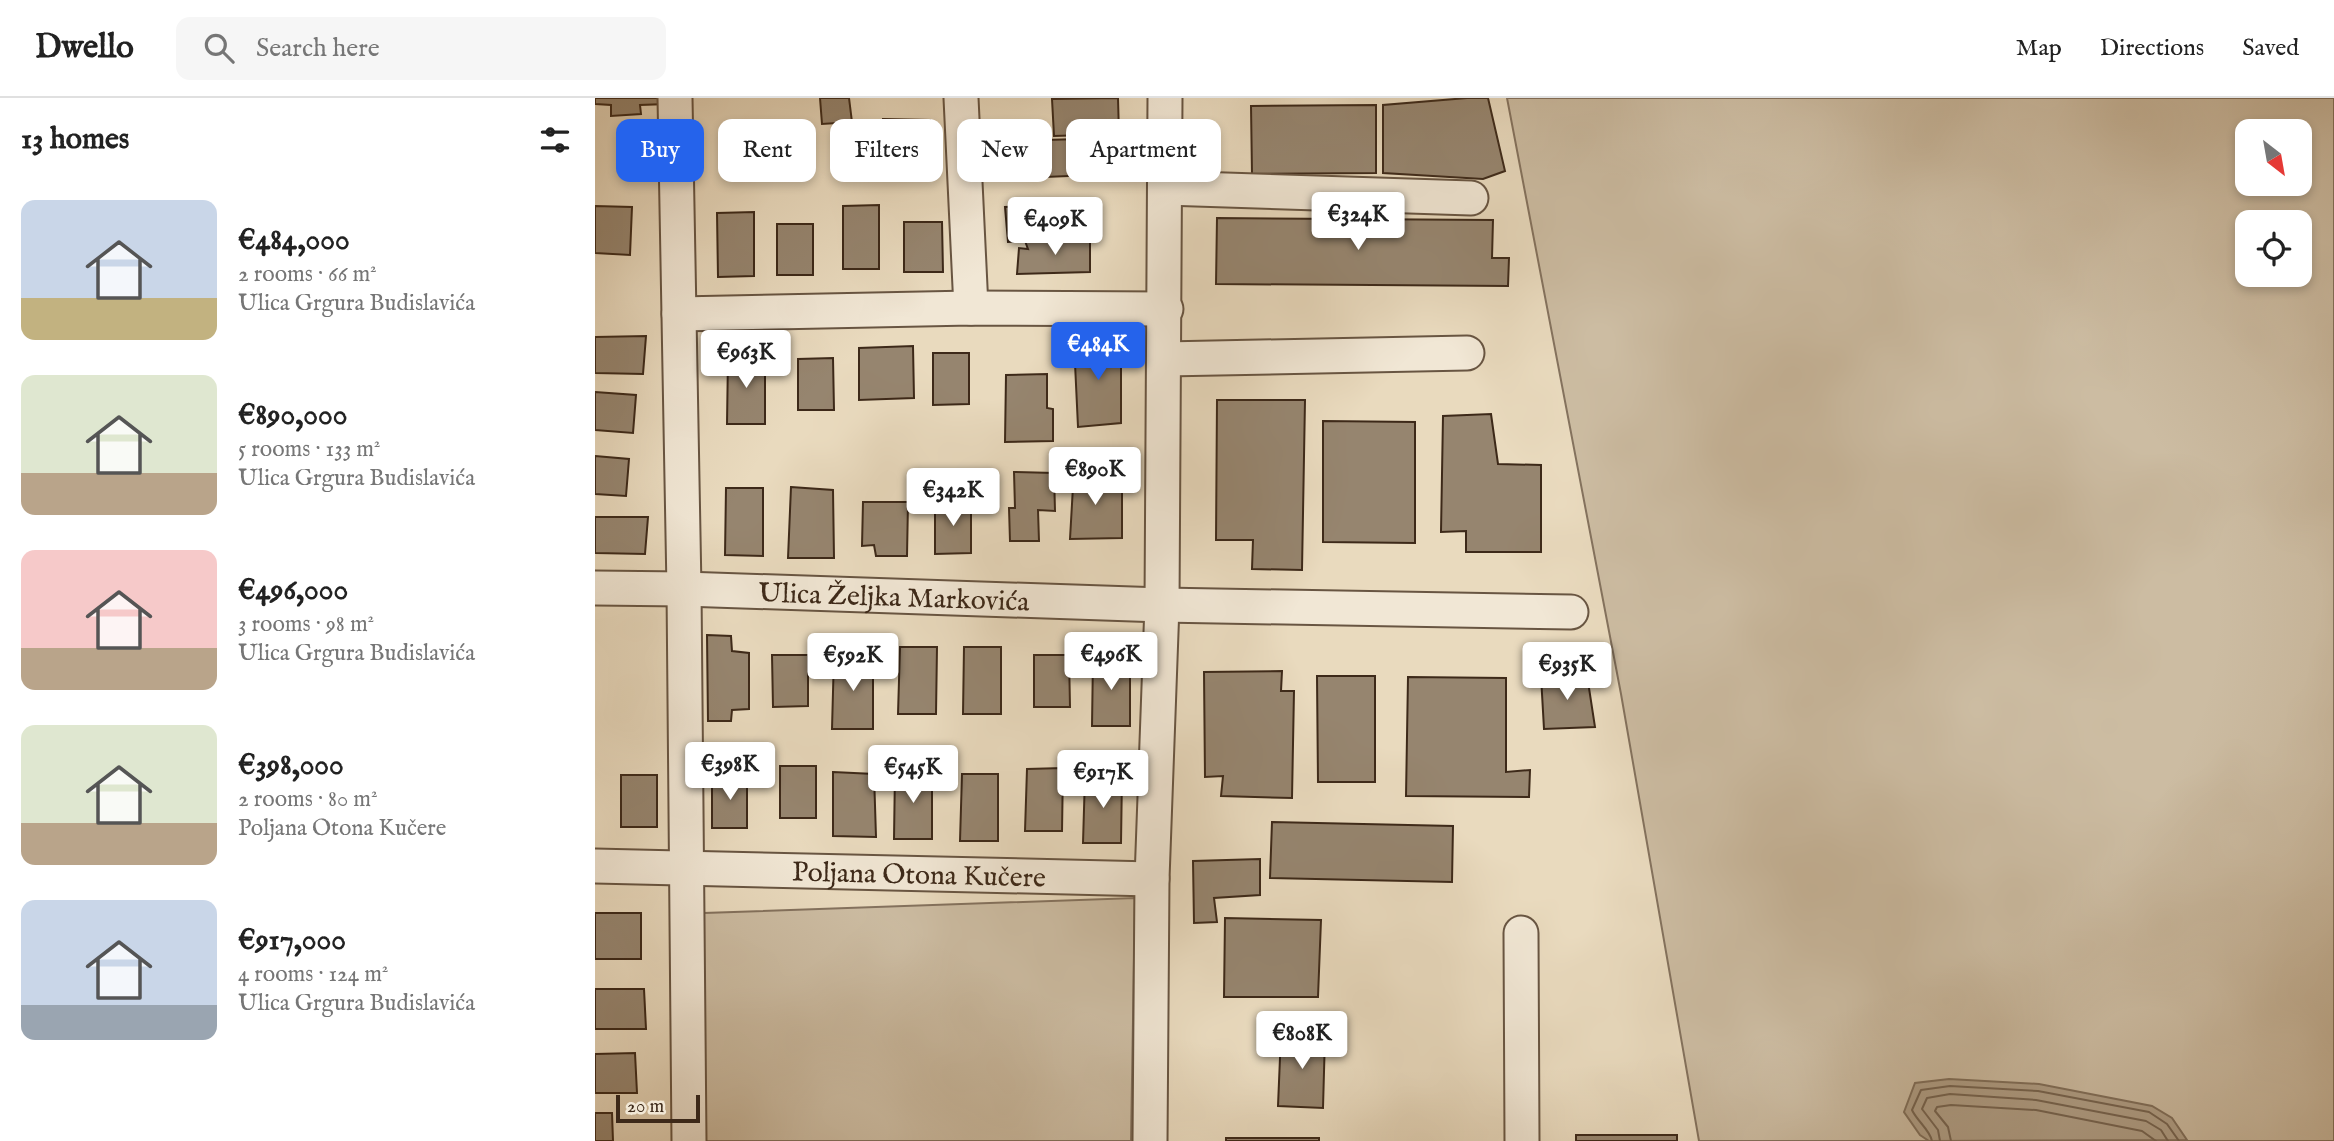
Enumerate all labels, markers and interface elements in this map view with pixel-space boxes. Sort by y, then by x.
search box [176,17,666,80]
text: Dwello [35,27,134,69]
icon: search [200,29,238,67]
text: Search here [256,32,380,65]
text: Map [2016,33,2062,64]
text: Directions [2100,33,2204,64]
text: Saved [2242,33,2299,64]
chip: Buy [616,119,704,182]
chip: Rent [718,119,816,182]
chip: Filters [830,119,943,182]
chip: New [957,119,1052,182]
chip: Apartment [1066,119,1221,182]
north arrow [2235,119,2312,196]
map controls [2235,119,2312,287]
text: 13 homes [21,121,129,159]
icon: filters [536,121,574,159]
pin: €324K [1309,192,1407,252]
pin: €409K [1006,198,1104,257]
text: €324K [1328,200,1388,229]
text: €409K [1024,205,1086,234]
button: locate [2235,210,2312,287]
text: €484,000 [238,222,350,260]
icon: home [77,228,161,312]
text: 2 rooms · 66 m² [238,260,377,289]
text: Ulica Grgura Budislavića [238,289,475,318]
pin: €484K [1049,322,1147,382]
pin: €963K [697,330,795,390]
text: €484K [1067,330,1129,359]
text: €963K [717,338,775,367]
text: €890,000 [238,397,347,435]
icon: home [77,403,161,487]
text: 5 rooms · 133 m² [238,435,381,464]
pin: €890K [1046,448,1144,507]
text: €890K [1065,455,1125,484]
text: Ulica Grgura Budislavića [238,464,475,493]
pin: €342K [904,468,1002,528]
text: €342K [923,476,983,505]
text: €496,000 [238,572,348,610]
street label: Ulica Željka Markovića [758,576,1031,621]
icon: home [77,578,161,662]
text: 3 rooms · 98 m² [238,610,374,639]
pin: €496K [1062,632,1160,692]
pin: €592K [804,634,902,693]
text: Ulica Grgura Budislavića [238,639,475,668]
text: €496K [1080,640,1142,669]
text: €592K [823,641,883,670]
pin: €935K [1518,642,1616,702]
text: €935K [1538,650,1596,679]
pin: €398K [681,742,779,802]
pin: €545K [864,746,962,805]
text: €398,000 [238,747,344,785]
text: €398K [701,750,759,779]
pin: €917K [1054,750,1152,810]
icon: home [77,753,161,837]
text: €545K [884,753,942,782]
text: €917K [1073,758,1133,787]
text: 2 rooms · 80 m² [238,785,378,814]
text: Poljana Otona Kučere [238,814,446,843]
street label: Poljana Otona Kučere [792,856,1046,897]
text: €917,000 [238,922,346,960]
icon: home [77,928,161,1012]
text: 4 rooms · 124 m² [238,960,388,989]
text: Ulica Grgura Budislavića [238,989,475,1018]
pin: €808K [1253,1012,1351,1071]
text: €808K [1272,1019,1332,1048]
scale bar [616,1092,700,1124]
text: 20 m [627,1095,664,1119]

